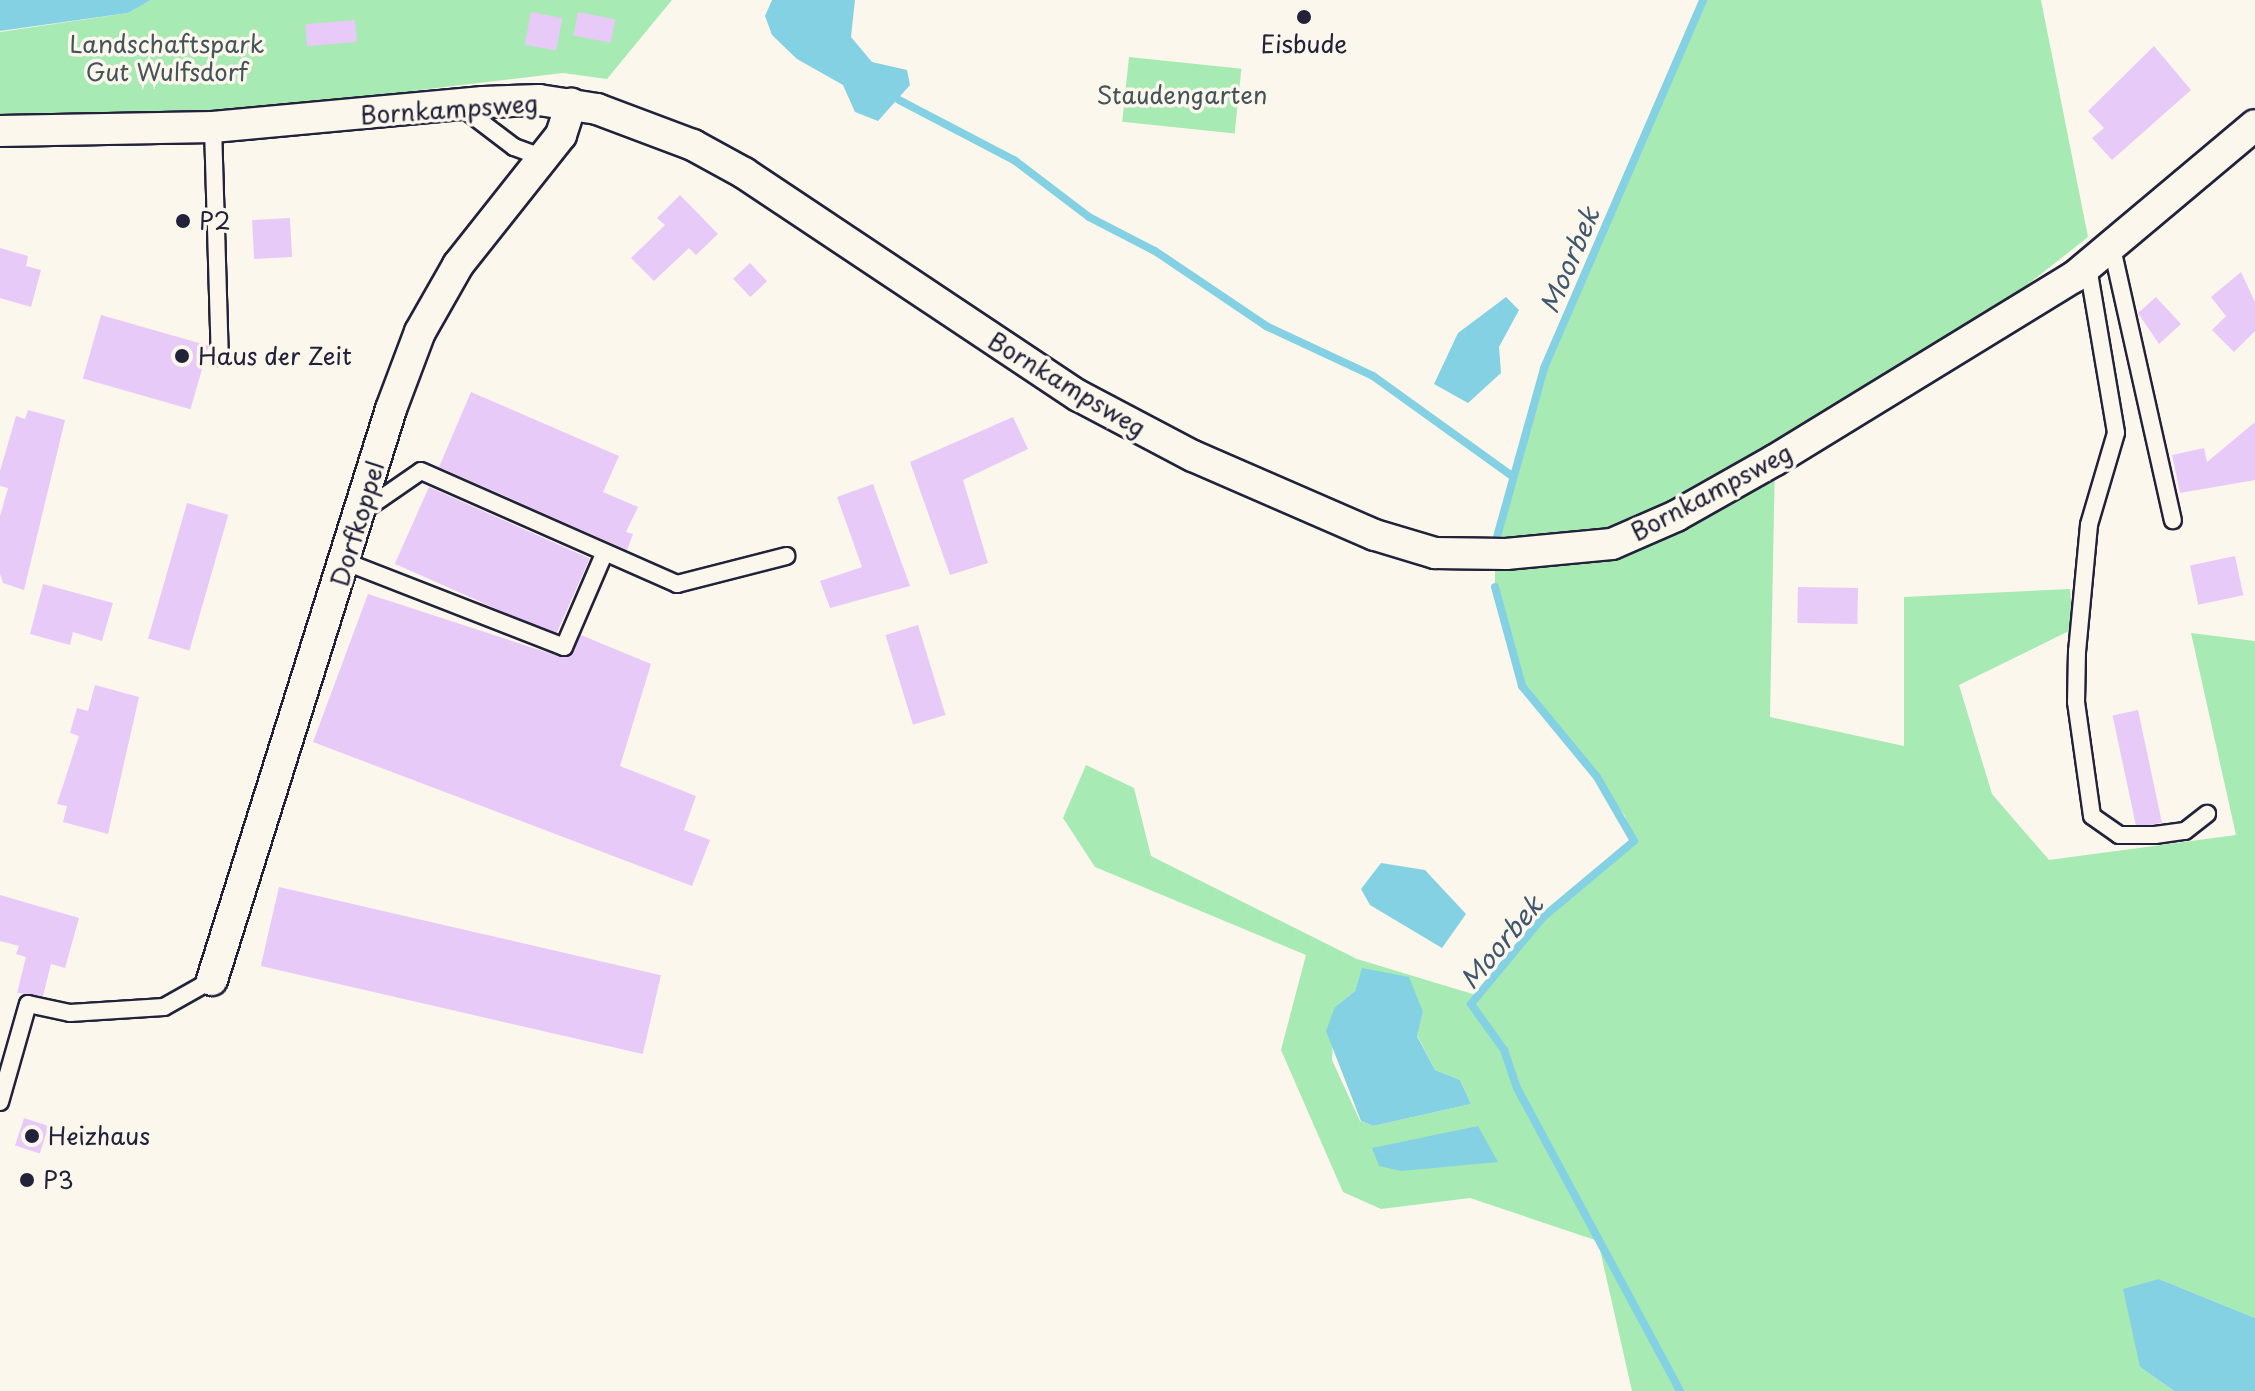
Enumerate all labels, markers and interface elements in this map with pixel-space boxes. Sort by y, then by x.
marker: Eisbude [1295,8,1313,26]
park label: Landschaftspark Gut Wulfsdorf [70,30,264,86]
place label: Eisbude [1261,30,1347,58]
park label: Staudengarten [1097,81,1267,109]
street label: Bornkampsweg [359,88,539,130]
water label: Moorbek [1533,202,1605,318]
place label: P2 [199,207,231,235]
marker: P2 [174,212,192,230]
street label: Bornkampsweg [983,326,1151,442]
place label: Haus der Zeit [198,342,354,370]
marker: Haus der Zeit [173,347,191,365]
street label: Bornkampsweg [1625,437,1797,547]
street label: Dorfkoppel [324,458,390,590]
water label: Moorbek [1453,889,1549,995]
place label: Heizhaus [48,1122,150,1150]
marker: Heizhaus [23,1127,41,1145]
place label: P3 [43,1166,74,1194]
marker: P3 [18,1171,36,1189]

